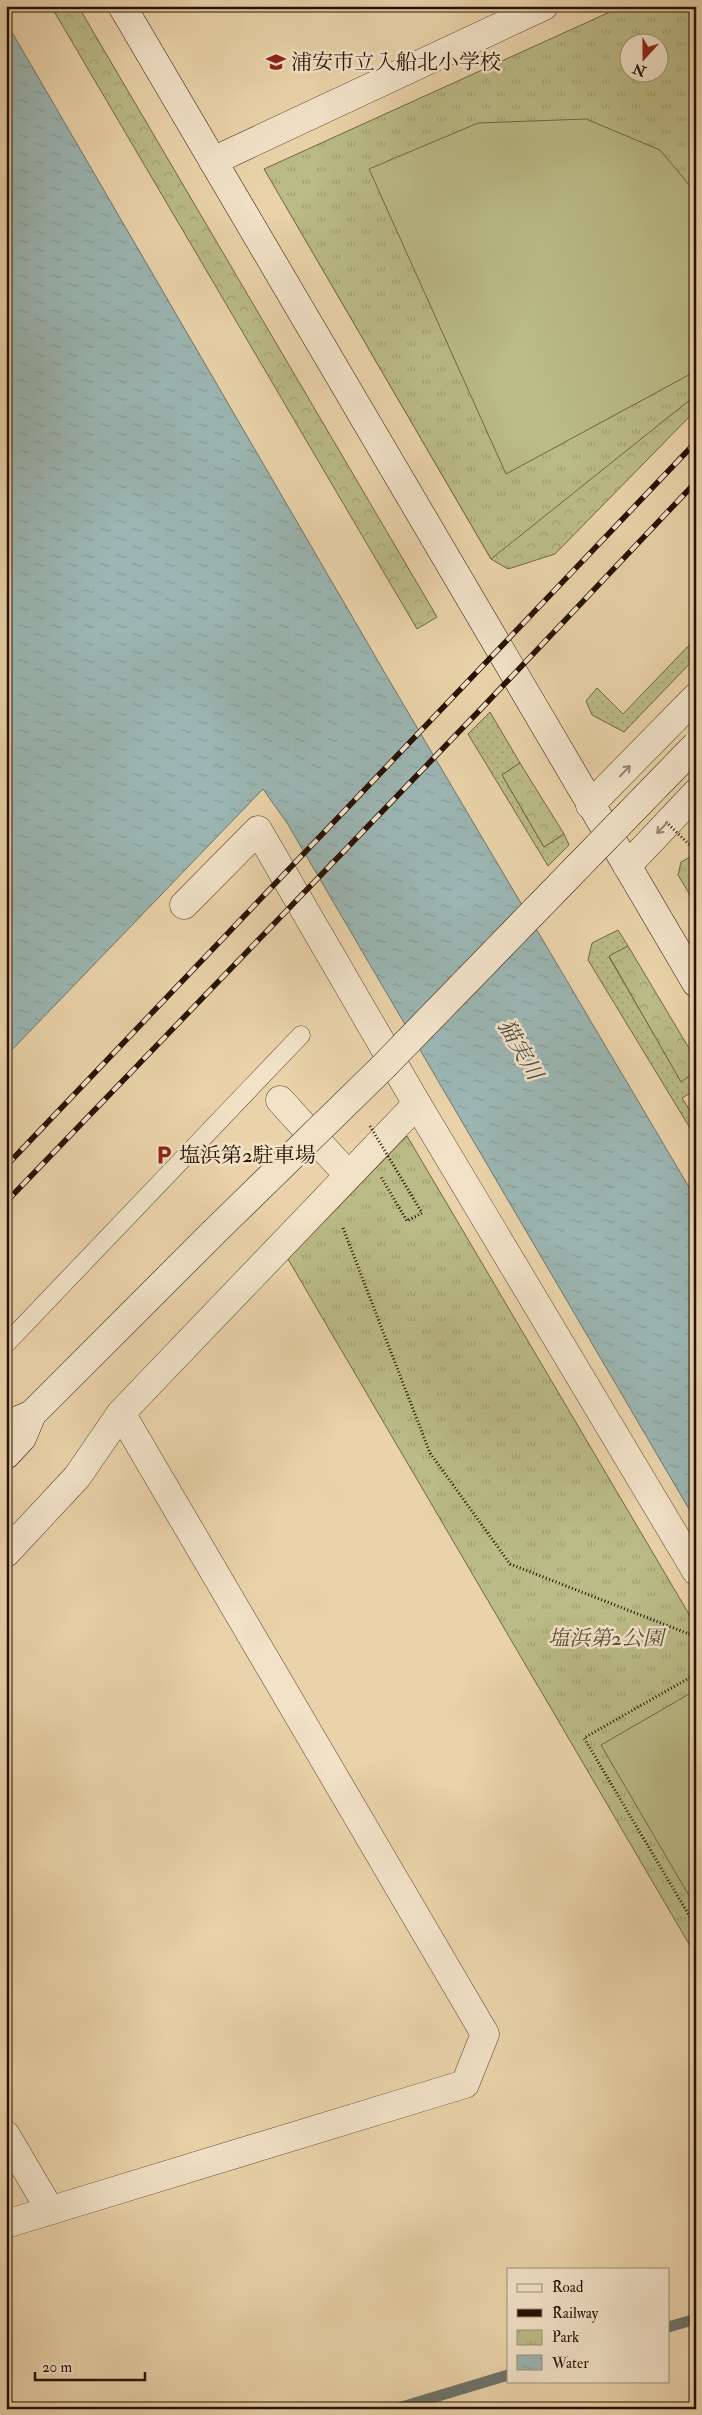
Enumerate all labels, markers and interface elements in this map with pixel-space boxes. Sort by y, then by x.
north arrow [620,32,670,82]
place label: 浦安市立入船北小学校 [291,49,501,76]
school or university icon: 浦安市立入船北小学校 [265,51,287,73]
text: N [630,59,649,80]
one-way arrow [618,765,631,777]
one-way arrow [656,822,668,835]
water label: 猫実川 [492,1014,550,1087]
place label: 塩浜第2駐車場 [179,1142,316,1169]
parking icon: 塩浜第2駐車場 [153,1144,175,1166]
park label: 塩浜第2公園 [548,1625,667,1652]
legend [507,2268,670,2382]
text: Road [552,2278,584,2297]
text: Railway [552,2304,599,2323]
text: Park [552,2328,579,2347]
scale bar [35,2350,145,2382]
text: Water [551,2354,589,2373]
text: 20 m [42,2358,72,2377]

